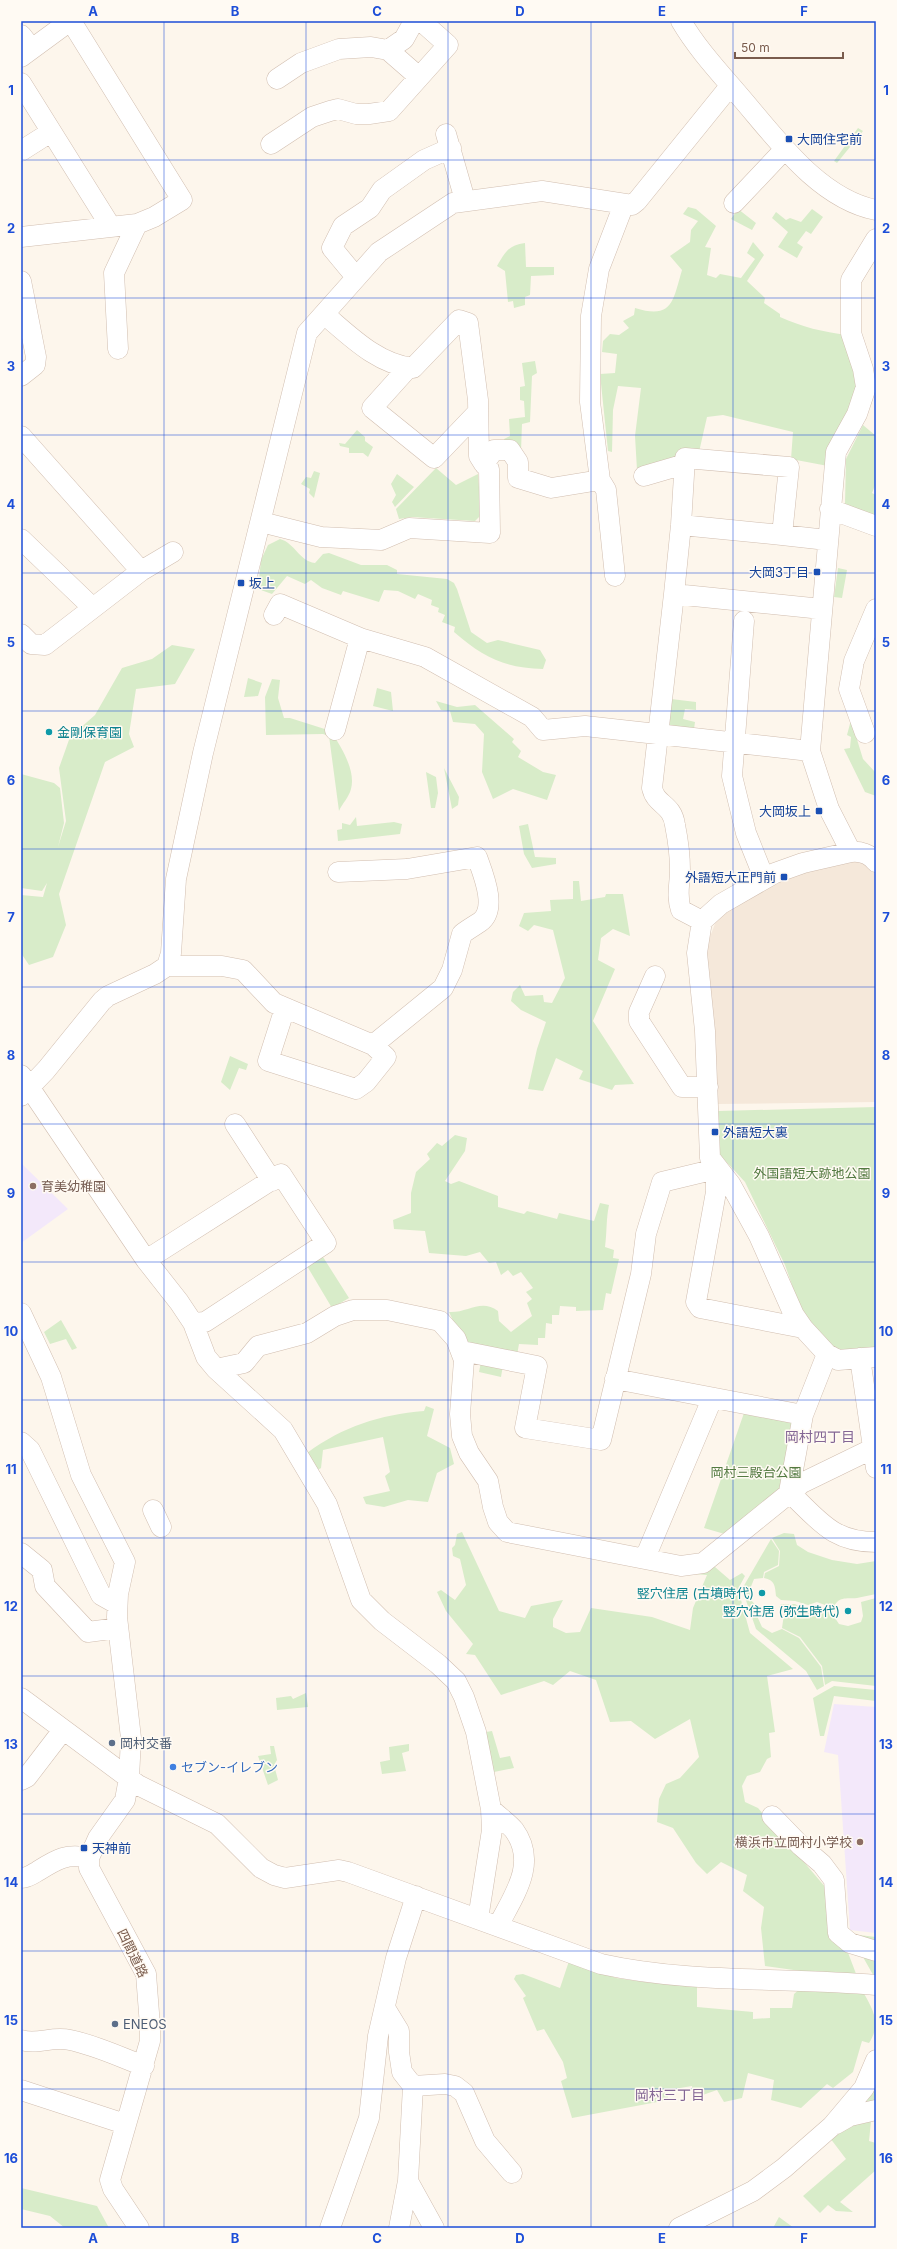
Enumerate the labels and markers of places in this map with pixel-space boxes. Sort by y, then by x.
place label: 大岡住宅前 [797,131,862,147]
marker: 大岡住宅前 [784,134,794,144]
place label: 大岡3丁目 [749,564,809,580]
marker: 大岡3丁目 [812,567,822,577]
place label: 坂上 [249,575,275,591]
marker: 坂上 [236,578,246,588]
place label: 金剛保育園 [57,724,122,740]
marker: 金剛保育園 [44,727,54,737]
place label: 大岡坂上 [759,803,811,819]
marker: 大岡坂上 [814,806,824,816]
place label: 外語短大正門前 [685,869,776,885]
marker: 外語短大正門前 [779,872,789,882]
place label: 外語短大裏 [723,1124,788,1140]
marker: 外語短大裏 [710,1127,720,1137]
place label: 育美幼稚園 [41,1178,106,1194]
marker: 育美幼稚園 [28,1181,38,1191]
place label: 竪穴住居 (古墳時代) [637,1585,754,1601]
marker: 竪穴住居 (古墳時代) [757,1588,767,1598]
place label: 竪穴住居 (弥生時代) [723,1603,840,1619]
marker: 竪穴住居 (弥生時代) [843,1606,853,1616]
place label: 岡村交番 [120,1735,172,1751]
marker: 岡村交番 [107,1738,117,1748]
place label: セブン-イレブン [181,1759,278,1775]
marker: セブン-イレブン [168,1762,178,1772]
place label: 横浜市立岡村小学校 [735,1834,852,1850]
marker: 横浜市立岡村小学校 [855,1837,865,1847]
place label: 天神前 [92,1840,131,1856]
marker: 天神前 [79,1843,89,1853]
place label: ENEOS [123,2016,167,2032]
marker: ENEOS [110,2019,120,2029]

